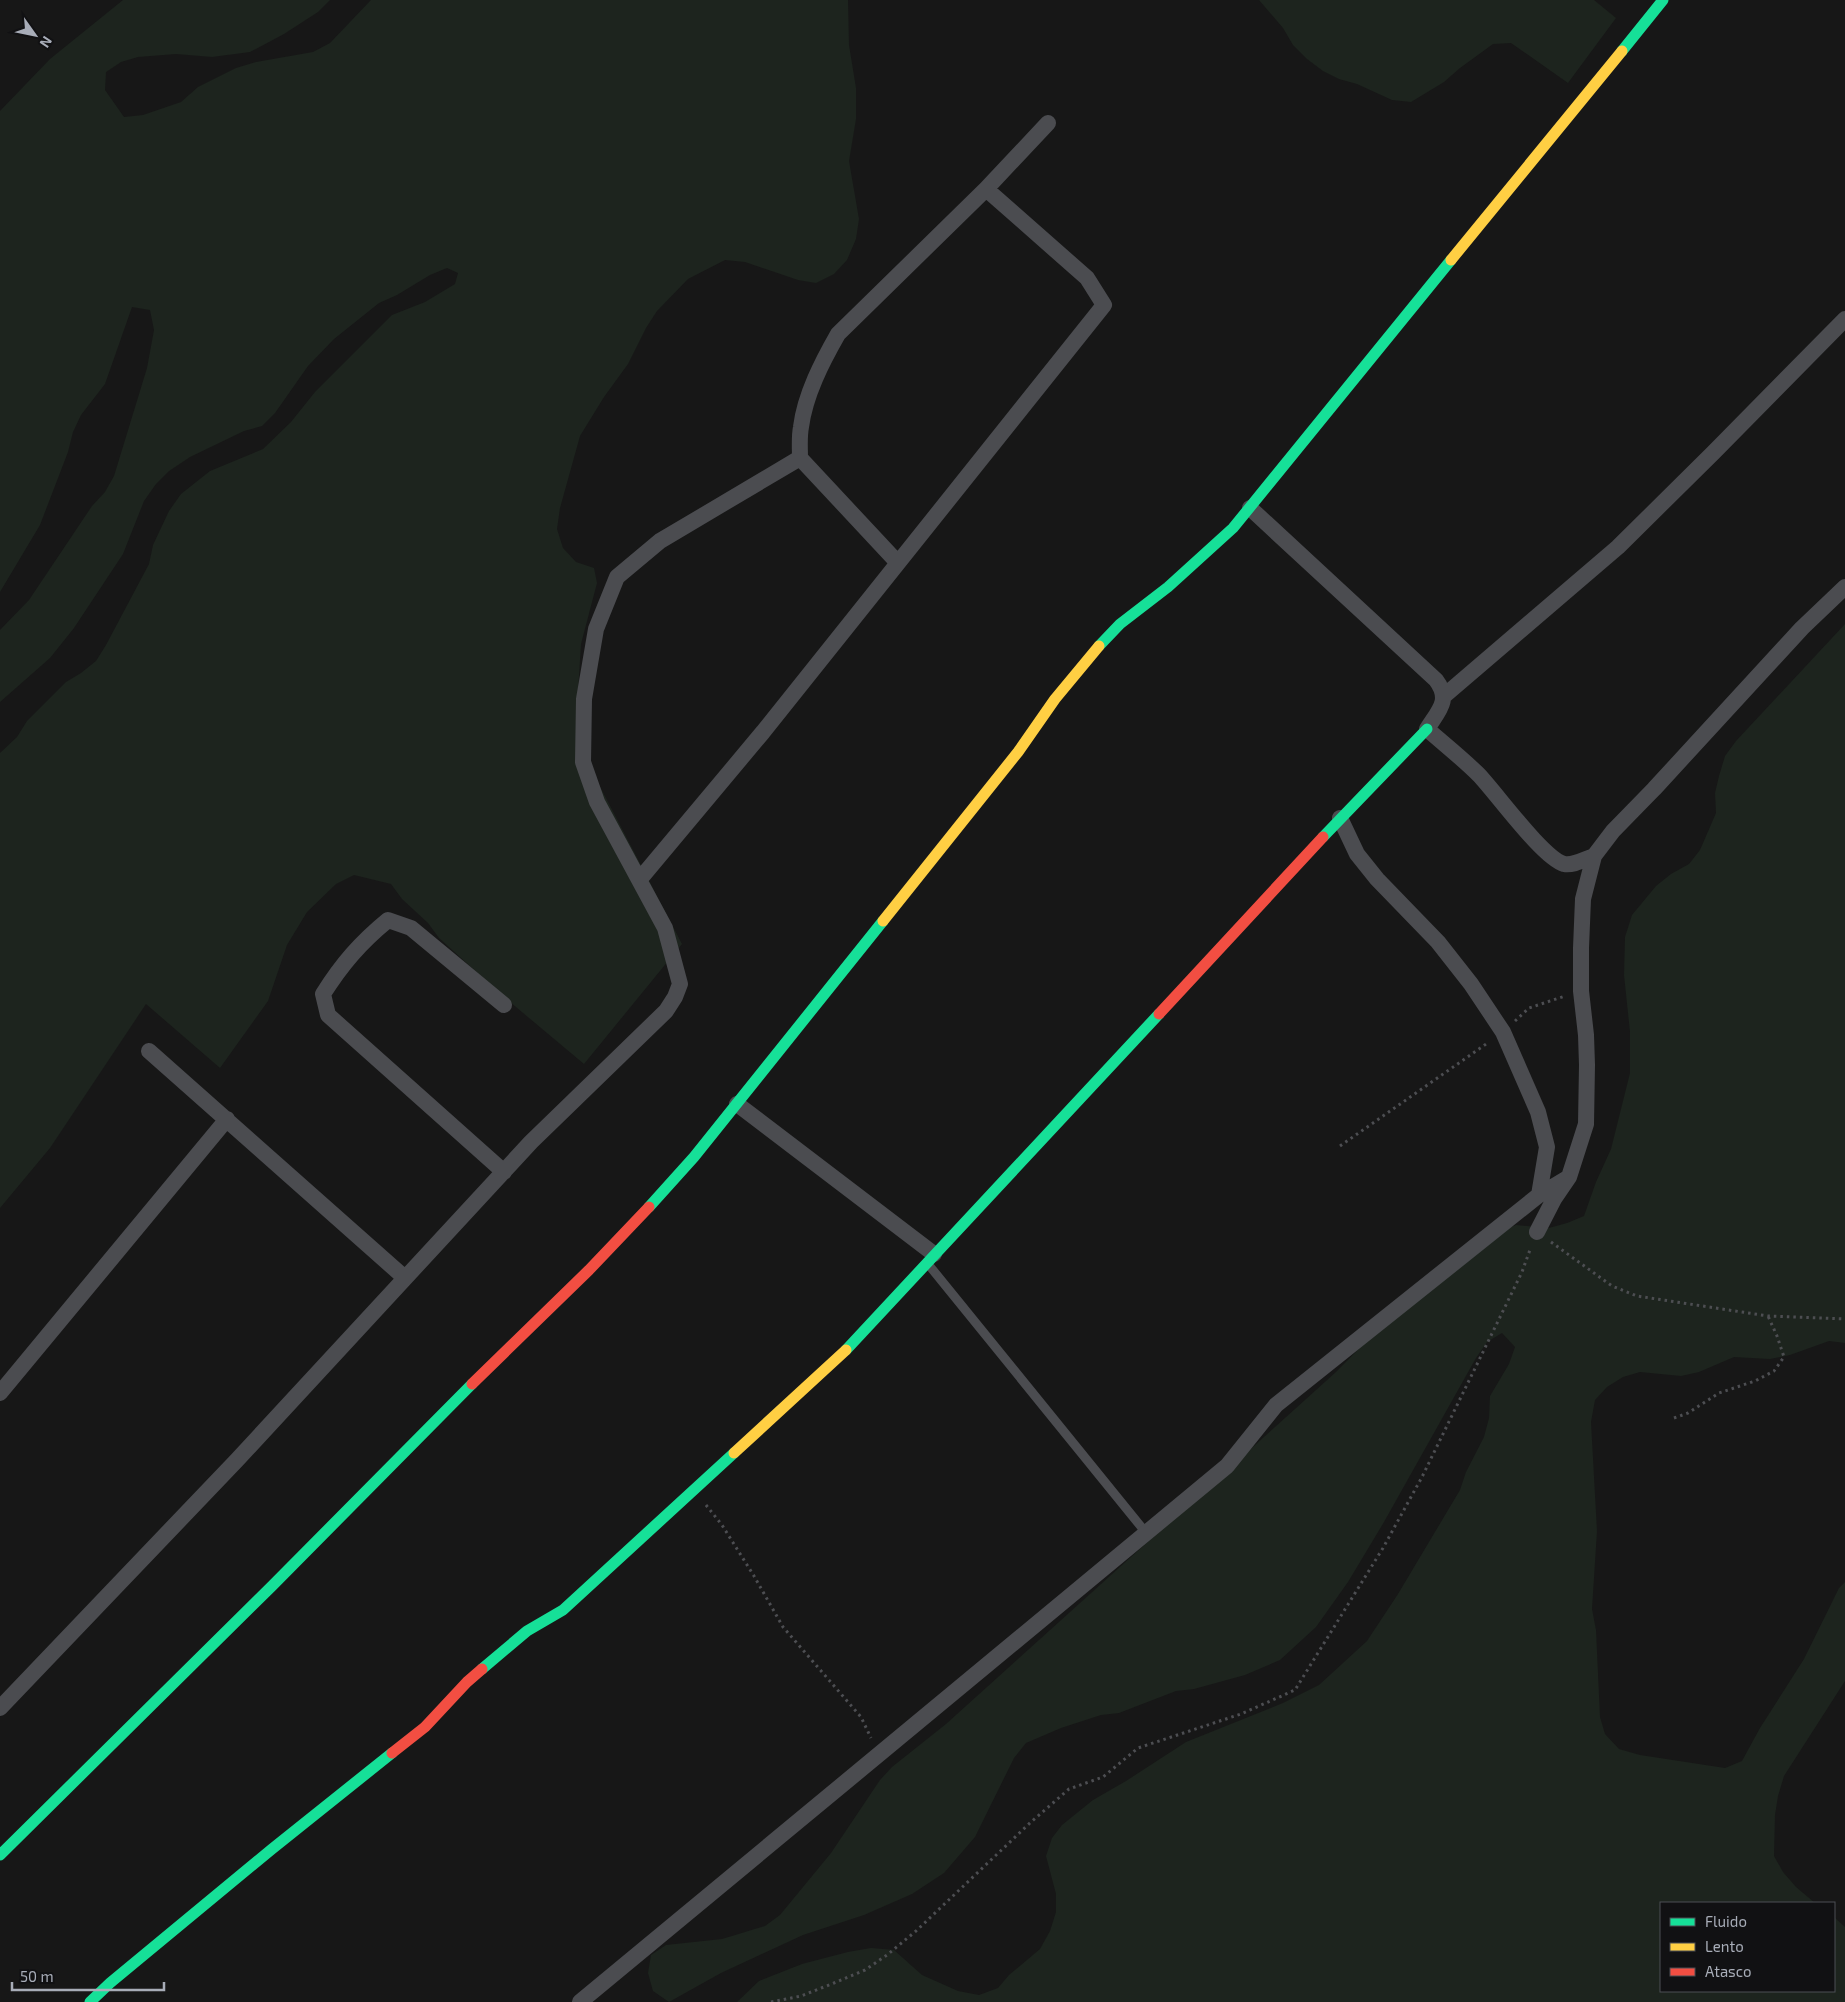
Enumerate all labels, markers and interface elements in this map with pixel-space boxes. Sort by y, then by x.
north arrow [10,10,60,60]
text: N [36,33,56,51]
legend [1660,1902,1835,1992]
text: Fluido [1705,1912,1747,1930]
text: Lento [1705,1937,1744,1955]
scale bar [12,1960,165,1992]
text: Atasco [1705,1962,1751,1980]
text: 50 m [20,1967,54,1985]

